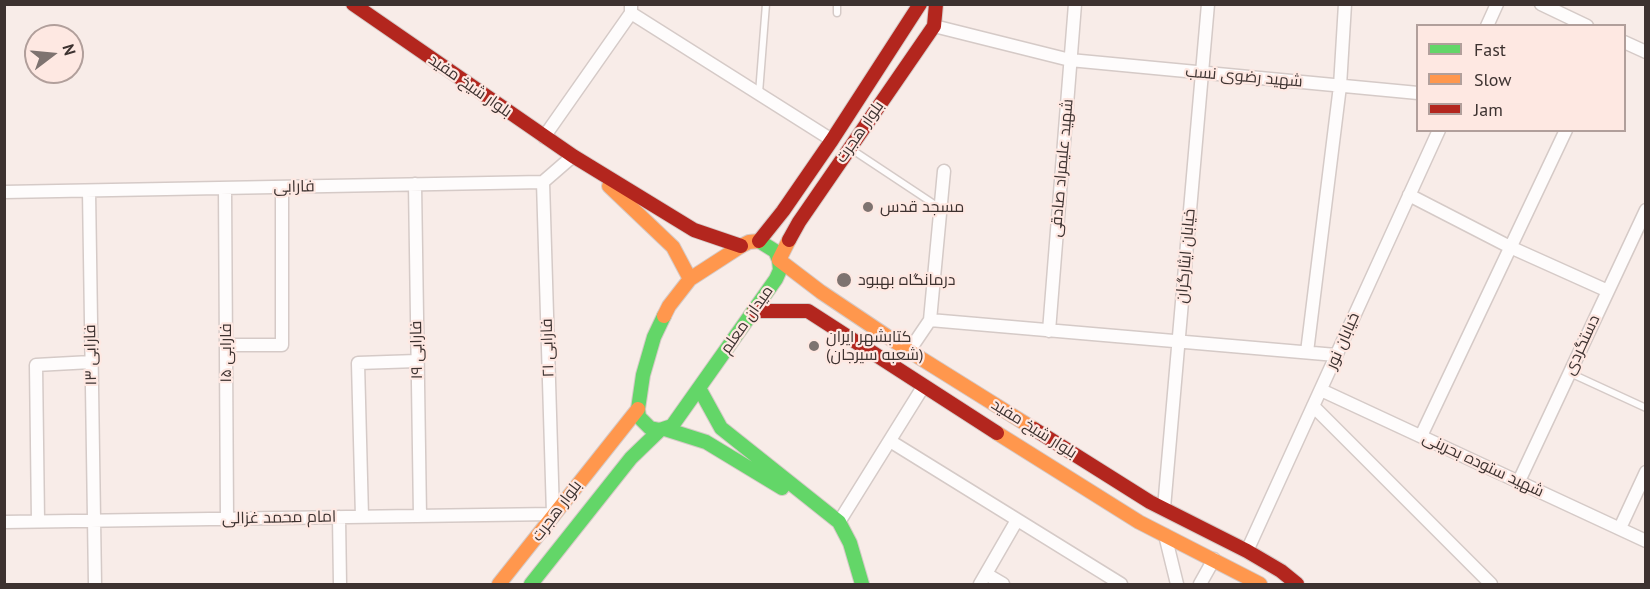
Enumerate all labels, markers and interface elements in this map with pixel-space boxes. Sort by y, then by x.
north arrow [24,24,84,84]
legend [1416,24,1626,132]
text: Fast [1474,38,1506,61]
text: N [58,42,80,57]
street label: بلوار شیخ مفید [425,50,515,122]
street label: شهید رضوی نسب [1185,62,1303,92]
text: Slow [1474,68,1512,91]
street label: بلوار هجرت [832,97,888,167]
street label: شهید علیمراد صادقی [1046,98,1078,238]
text: Jam [1474,98,1503,121]
street label: فارابی [273,177,315,197]
place label: مسجد قدس [880,197,964,217]
marker: مسجد قدس [861,200,875,214]
street label: خیابان ایثارگران [1172,208,1200,304]
place label: درمانگاه بهبود [858,270,955,290]
marker: درمانگاه بهبود [835,271,853,289]
street label: میدان معلم [717,282,777,358]
street label: خیابان نور [1322,310,1364,372]
street label: دستگردی [1560,312,1604,378]
street label: فارابی ۲۱ [537,318,559,378]
street label: فارابی ۱۹ [407,320,427,380]
street label: فارابی ۱۵ [216,323,236,383]
street label: فارابی ۱۳ [81,324,101,386]
place label: کتابشهر ایران (شعبه سیرجان) [826,327,924,365]
marker: کتابشهر ایران (شعبه سیرجان) [807,339,821,353]
street label: بلوار شیخ مفید [988,395,1080,463]
street label: شهید ستوده بحرینی [1419,428,1547,502]
street label: بلوار هجرت [528,477,586,545]
street label: امام محمد غزالی [222,507,336,529]

